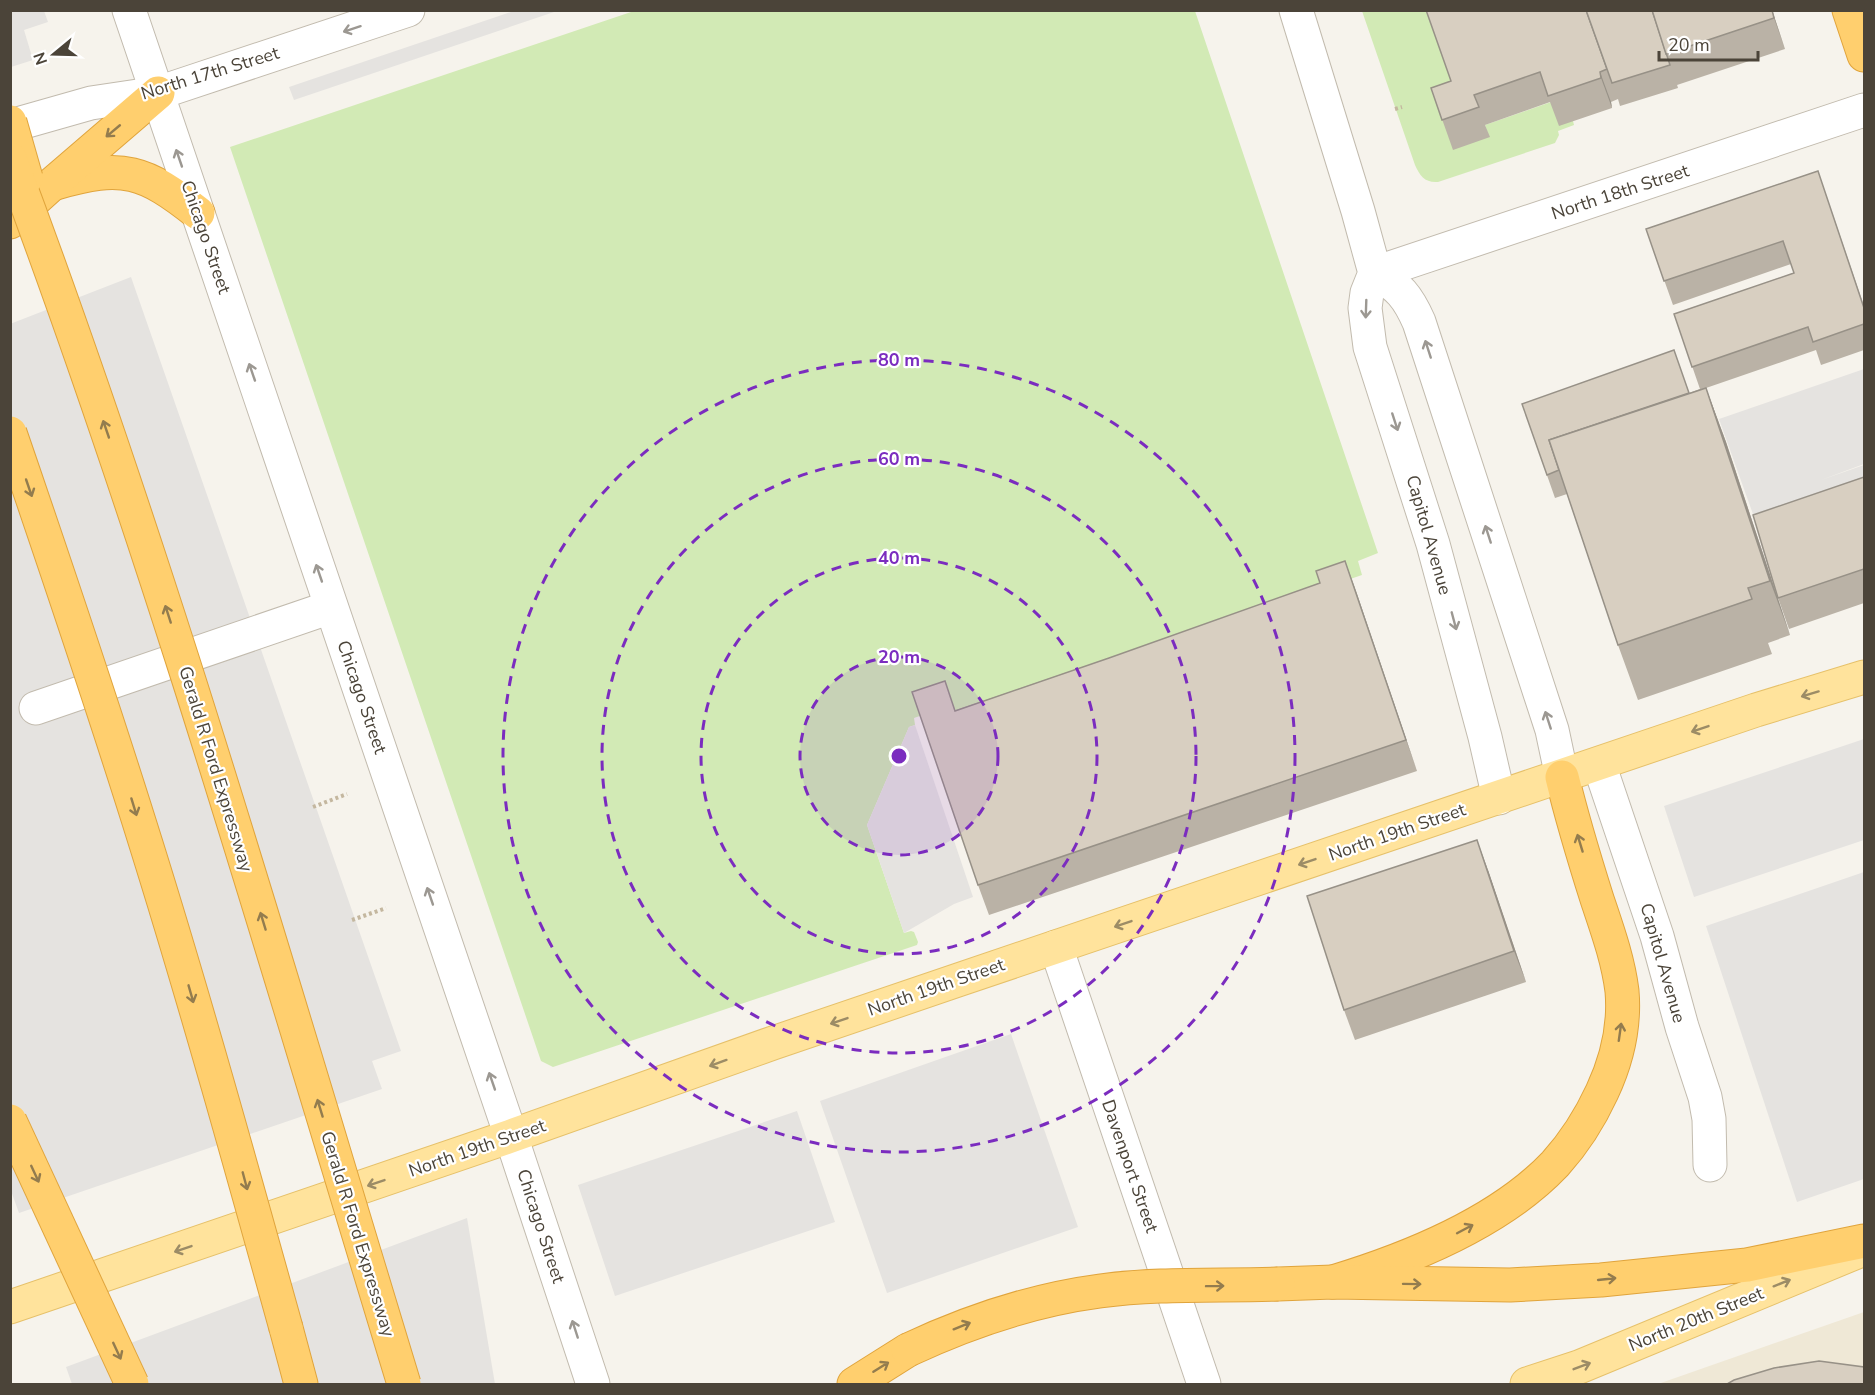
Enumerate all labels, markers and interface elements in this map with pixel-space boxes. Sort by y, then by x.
north arrow [24,24,84,84]
one-way arrow [343,24,362,35]
scale bar [1659,24,1758,62]
text: 20 m [1668,33,1710,57]
street label: North 17th Street [138,40,283,105]
text: N [28,49,53,68]
one-way arrow [106,124,121,138]
one-way arrow [173,149,184,167]
street label: North 18th Street [1548,158,1692,226]
street label: Chicago Street [175,177,237,298]
one-way arrow [1360,299,1372,319]
one-way arrow [1422,340,1433,359]
text: 80 m [878,348,920,372]
one-way arrow [245,363,256,382]
one-way arrow [1390,412,1401,431]
one-way arrow [100,420,111,439]
text: 60 m [878,447,920,471]
street label: Capitol Avenue [1400,472,1458,598]
one-way arrow [25,478,36,497]
one-way arrow [1482,525,1493,544]
text: 40 m [878,546,920,570]
one-way arrow [313,564,324,583]
one-way arrow [162,605,173,624]
one-way arrow [1448,611,1460,630]
street label: Chicago Street [331,637,393,758]
text: 20 m [878,645,920,669]
street label: Gerald R Ford Expressway [173,663,259,875]
one-way arrow [1801,689,1820,700]
one-way arrow [1542,711,1553,730]
one-way arrow [1691,725,1710,736]
centre of rings [889,746,909,766]
one-way arrow [129,797,140,816]
street label: North 19th Street [1325,797,1469,867]
one-way arrow [1573,834,1584,853]
one-way arrow [1299,858,1317,869]
one-way arrow [423,887,434,906]
street label: Capitol Avenue [1634,900,1692,1026]
one-way arrow [257,912,268,931]
one-way arrow [1114,920,1133,931]
street label: North 19th Street [864,952,1008,1022]
one-way arrow [186,984,197,1003]
one-way arrow [830,1016,848,1027]
one-way arrow [1615,1022,1626,1042]
one-way arrow [709,1058,728,1069]
one-way arrow [486,1072,497,1091]
street label: Davenport Street [1096,1096,1164,1236]
one-way arrow [314,1098,325,1117]
street label: North 19th Street [405,1113,549,1183]
street label: Gerald R Ford Expressway [315,1128,401,1340]
one-way arrow [30,1164,41,1182]
street label: Chicago Street [511,1166,571,1287]
one-way arrow [240,1171,251,1190]
one-way arrow [367,1178,386,1189]
one-way arrow [1455,1223,1473,1234]
one-way arrow [174,1244,192,1255]
one-way arrow [1597,1273,1617,1284]
one-way arrow [1772,1277,1791,1288]
one-way arrow [1402,1278,1422,1290]
one-way arrow [1204,1280,1224,1291]
street label: North 20th Street [1625,1281,1768,1357]
one-way arrow [569,1320,580,1339]
one-way arrow [952,1320,970,1331]
one-way arrow [111,1341,123,1359]
one-way arrow [1572,1359,1591,1370]
one-way arrow [872,1360,889,1373]

